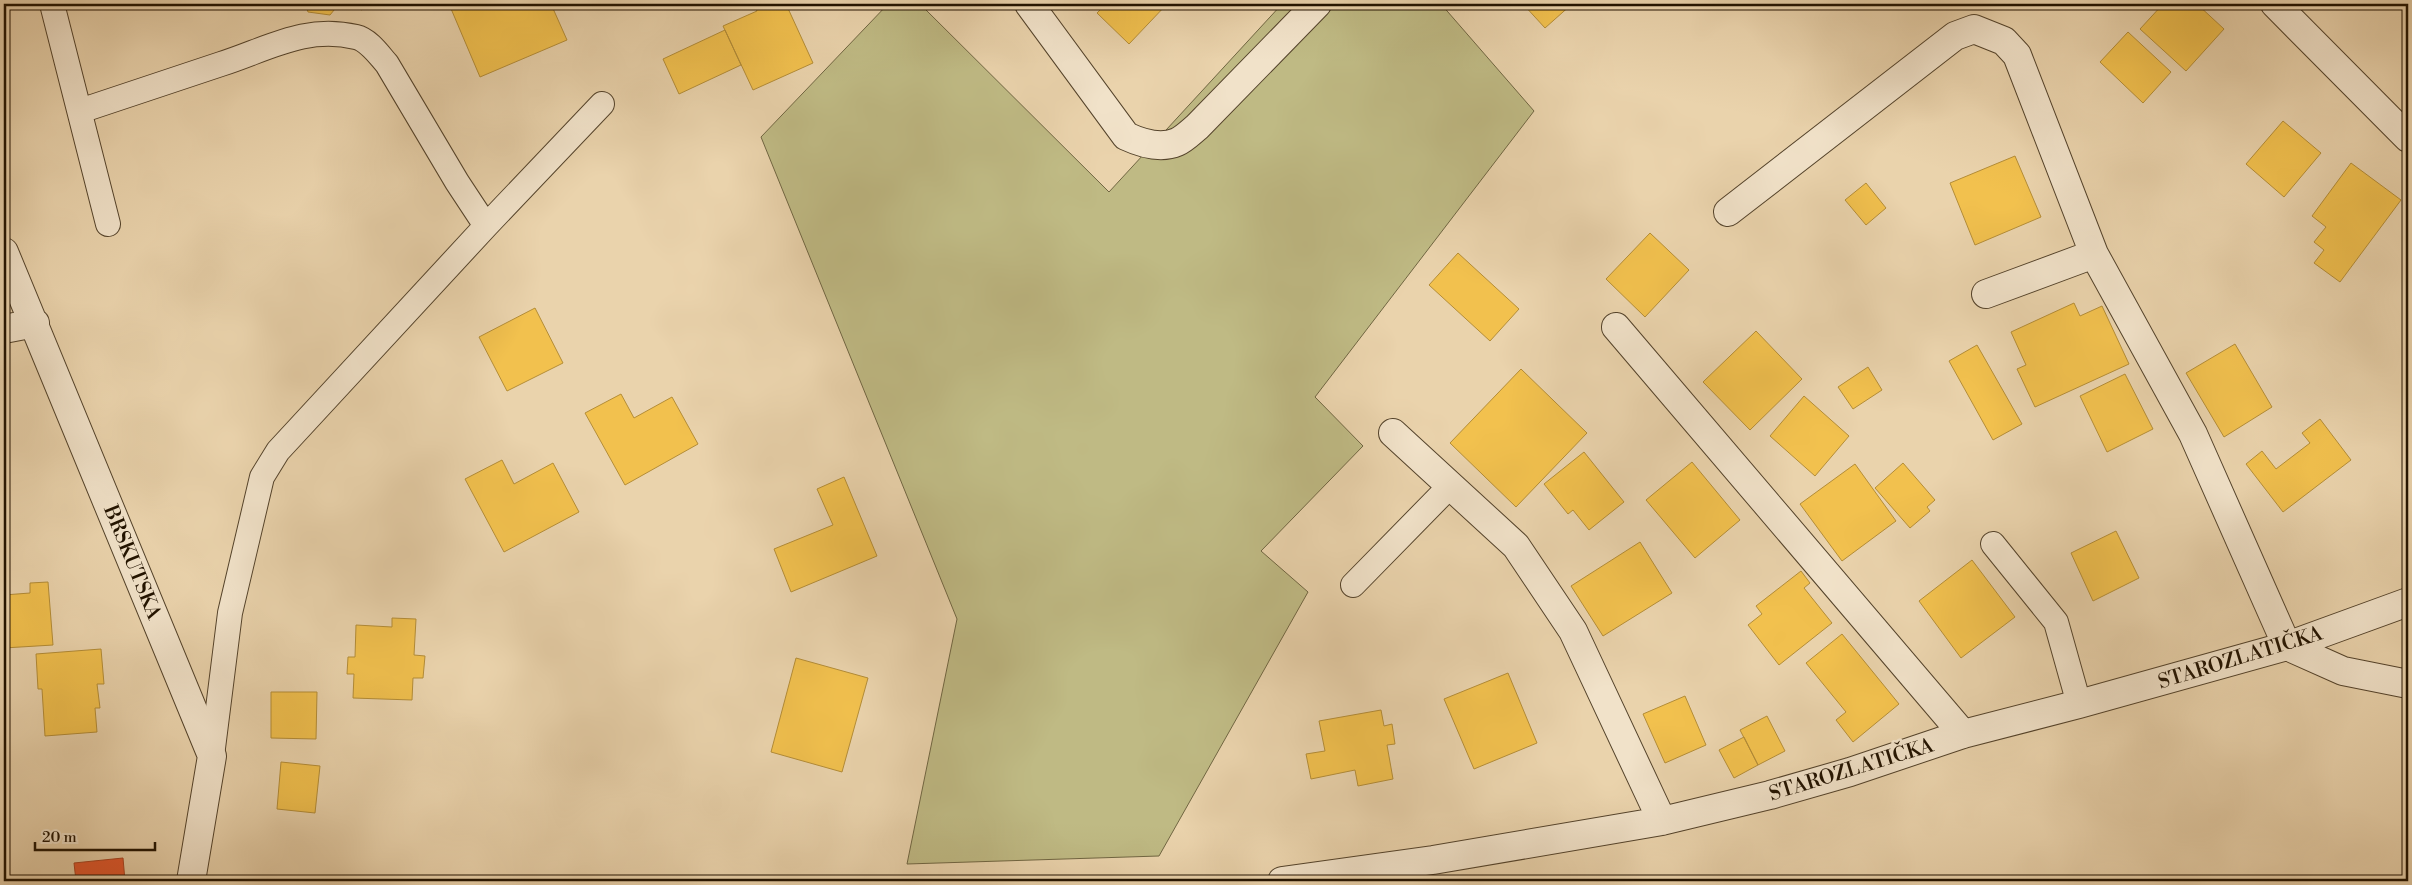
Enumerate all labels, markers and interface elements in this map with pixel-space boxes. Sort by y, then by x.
street label: BRSKUTSKA [97,501,166,625]
street label: STAROZLATIČKA [2155,620,2327,695]
street label: STAROZLATIČKA [1766,732,1938,807]
scale bar [35,820,155,852]
text: 20 m [42,828,77,847]

